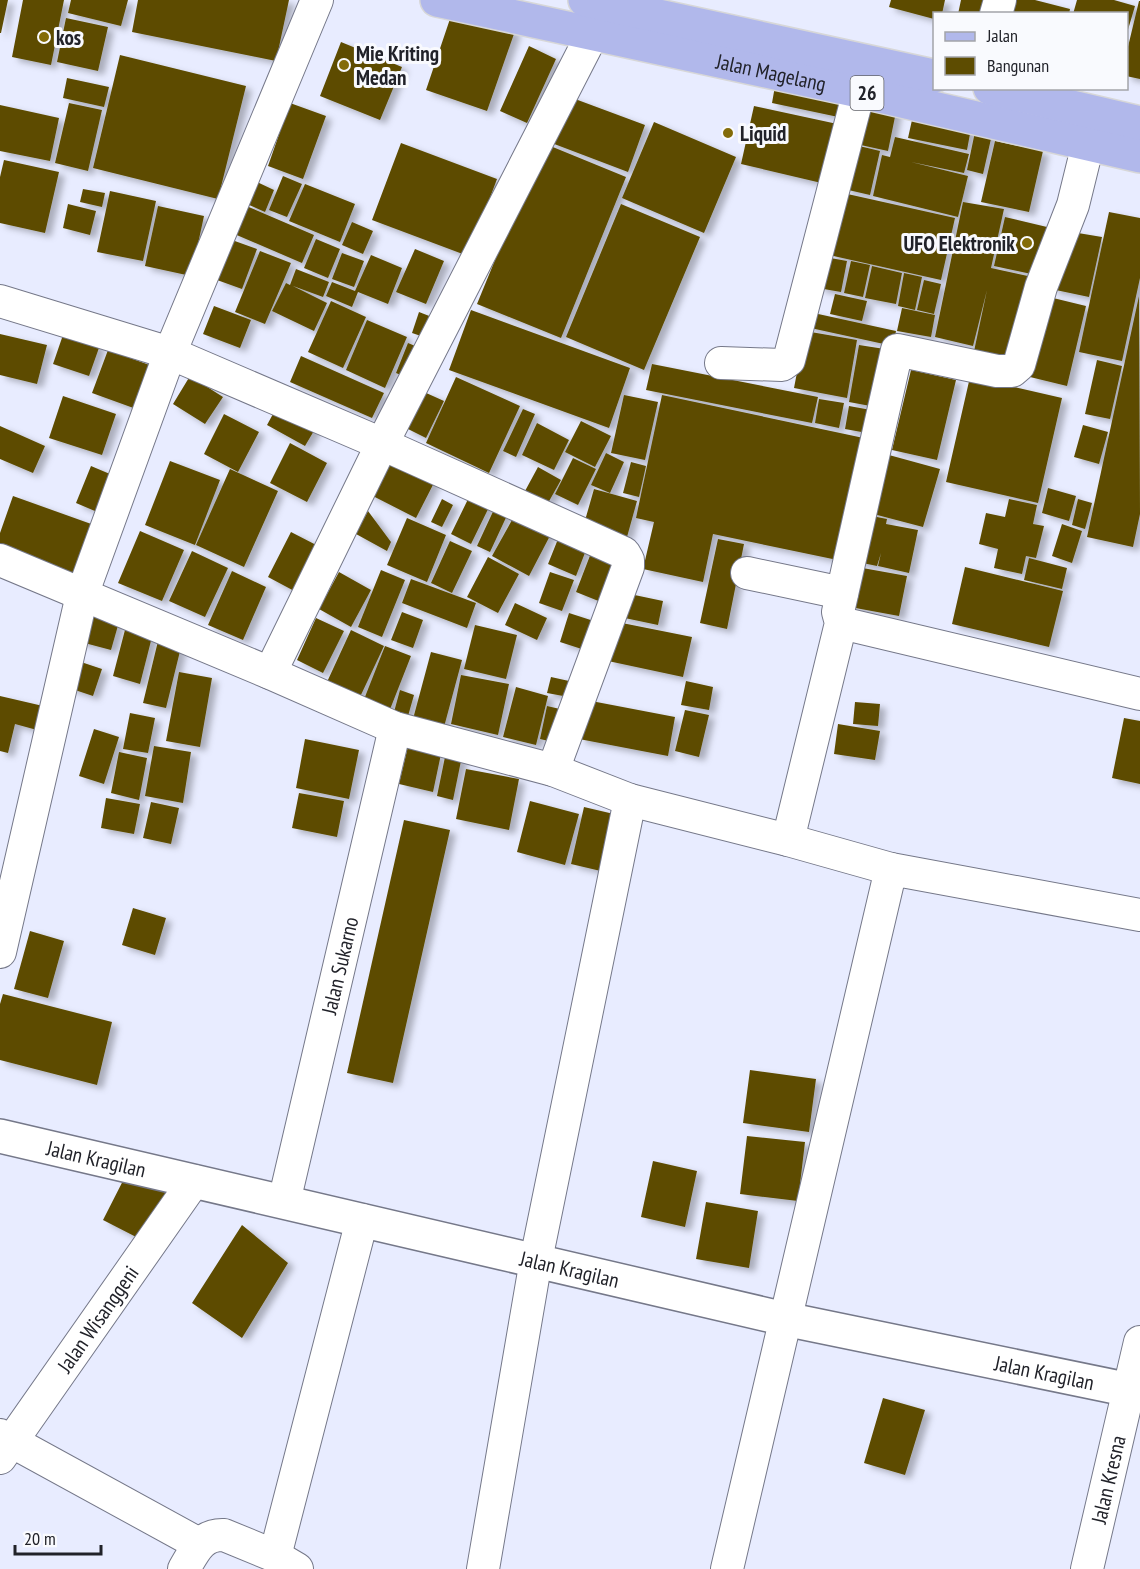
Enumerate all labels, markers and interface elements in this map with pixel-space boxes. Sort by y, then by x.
legend [933,12,1128,90]
place label: kos [56,24,81,51]
text: Jalan [986,24,1018,47]
marker: kos [37,30,51,44]
place label: Mie Kriting Medan [356,40,439,91]
street label: Jalan Magelang [713,47,829,97]
text: Bangunan [987,54,1049,77]
marker: Mie Kriting Medan [337,58,351,72]
road number: 26 [850,76,884,110]
place label: Liquid [740,120,786,147]
marker: Liquid [721,126,735,140]
place label: UFO Elektronik [904,230,1015,257]
marker: UFO Elektronik [1020,236,1034,250]
street label: Jalan Sukarno [315,914,364,1018]
street label: Jalan Kragilan [43,1134,149,1183]
street label: Jalan Kragilan [517,1244,622,1293]
street label: Jalan Wisanggeni [50,1260,144,1378]
street label: Jalan Kragilan [991,1349,1097,1396]
street label: Jalan Kresna [1084,1433,1131,1527]
scale bar [15,1518,100,1556]
text: 20 m [24,1527,56,1550]

